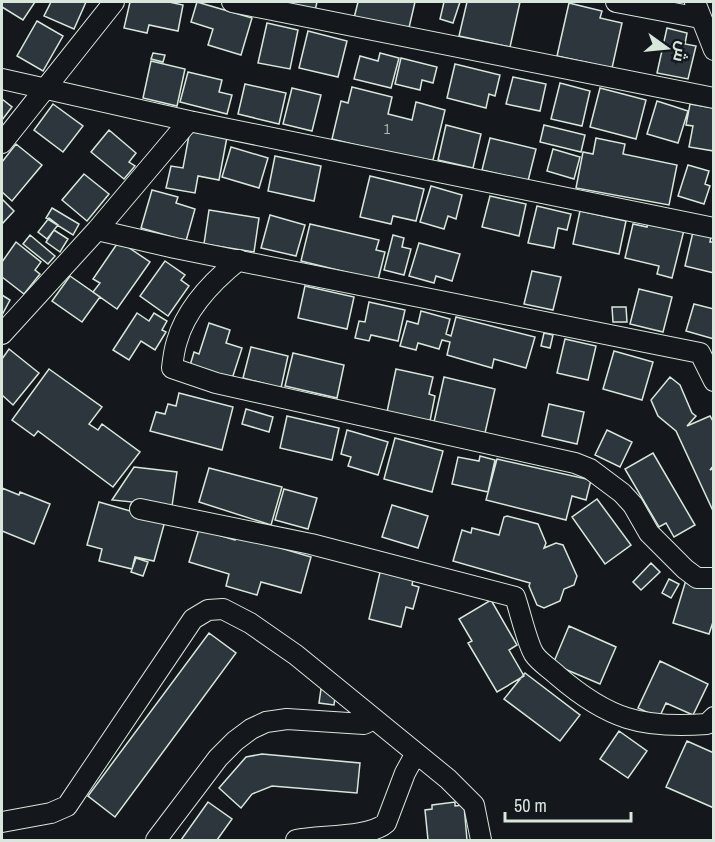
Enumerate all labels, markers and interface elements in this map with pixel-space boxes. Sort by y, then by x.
north arrow [637,18,697,78]
text: ش [668,39,695,65]
house number: 1 [384,120,391,138]
scale bar [505,785,631,823]
text: 50 m [514,793,547,818]

